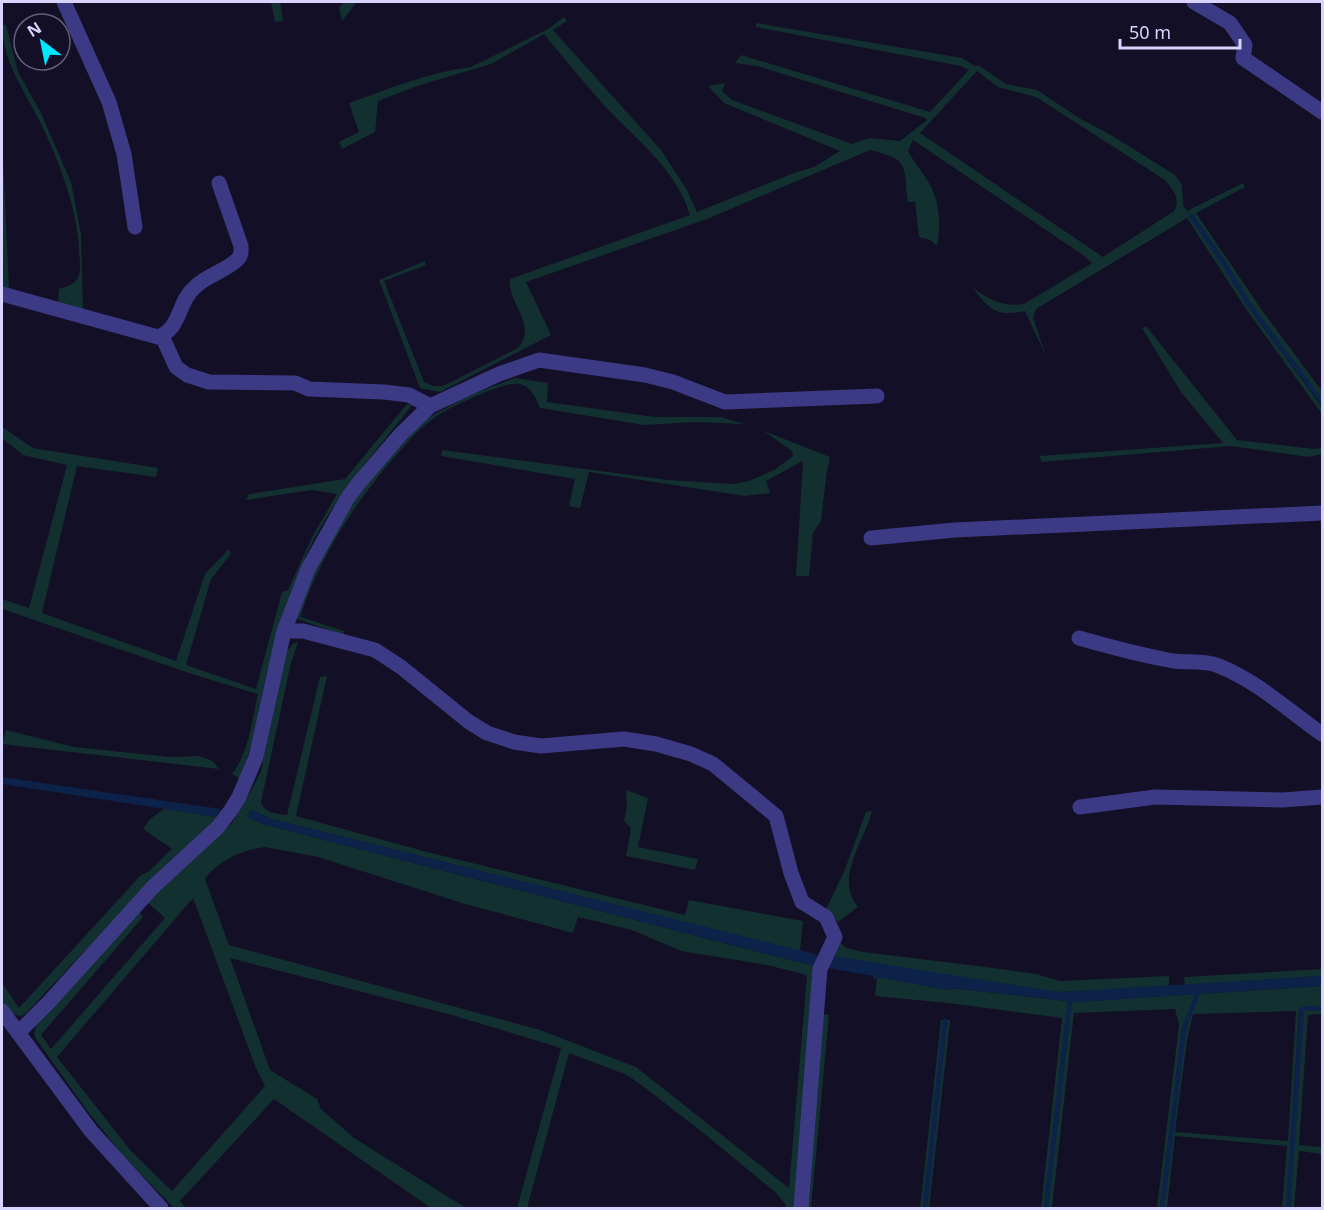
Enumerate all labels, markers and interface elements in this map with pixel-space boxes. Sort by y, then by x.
north arrow [12,12,72,72]
scale bar [1120,12,1240,50]
text: N [23,17,45,42]
text: 50 m [1129,20,1171,44]

